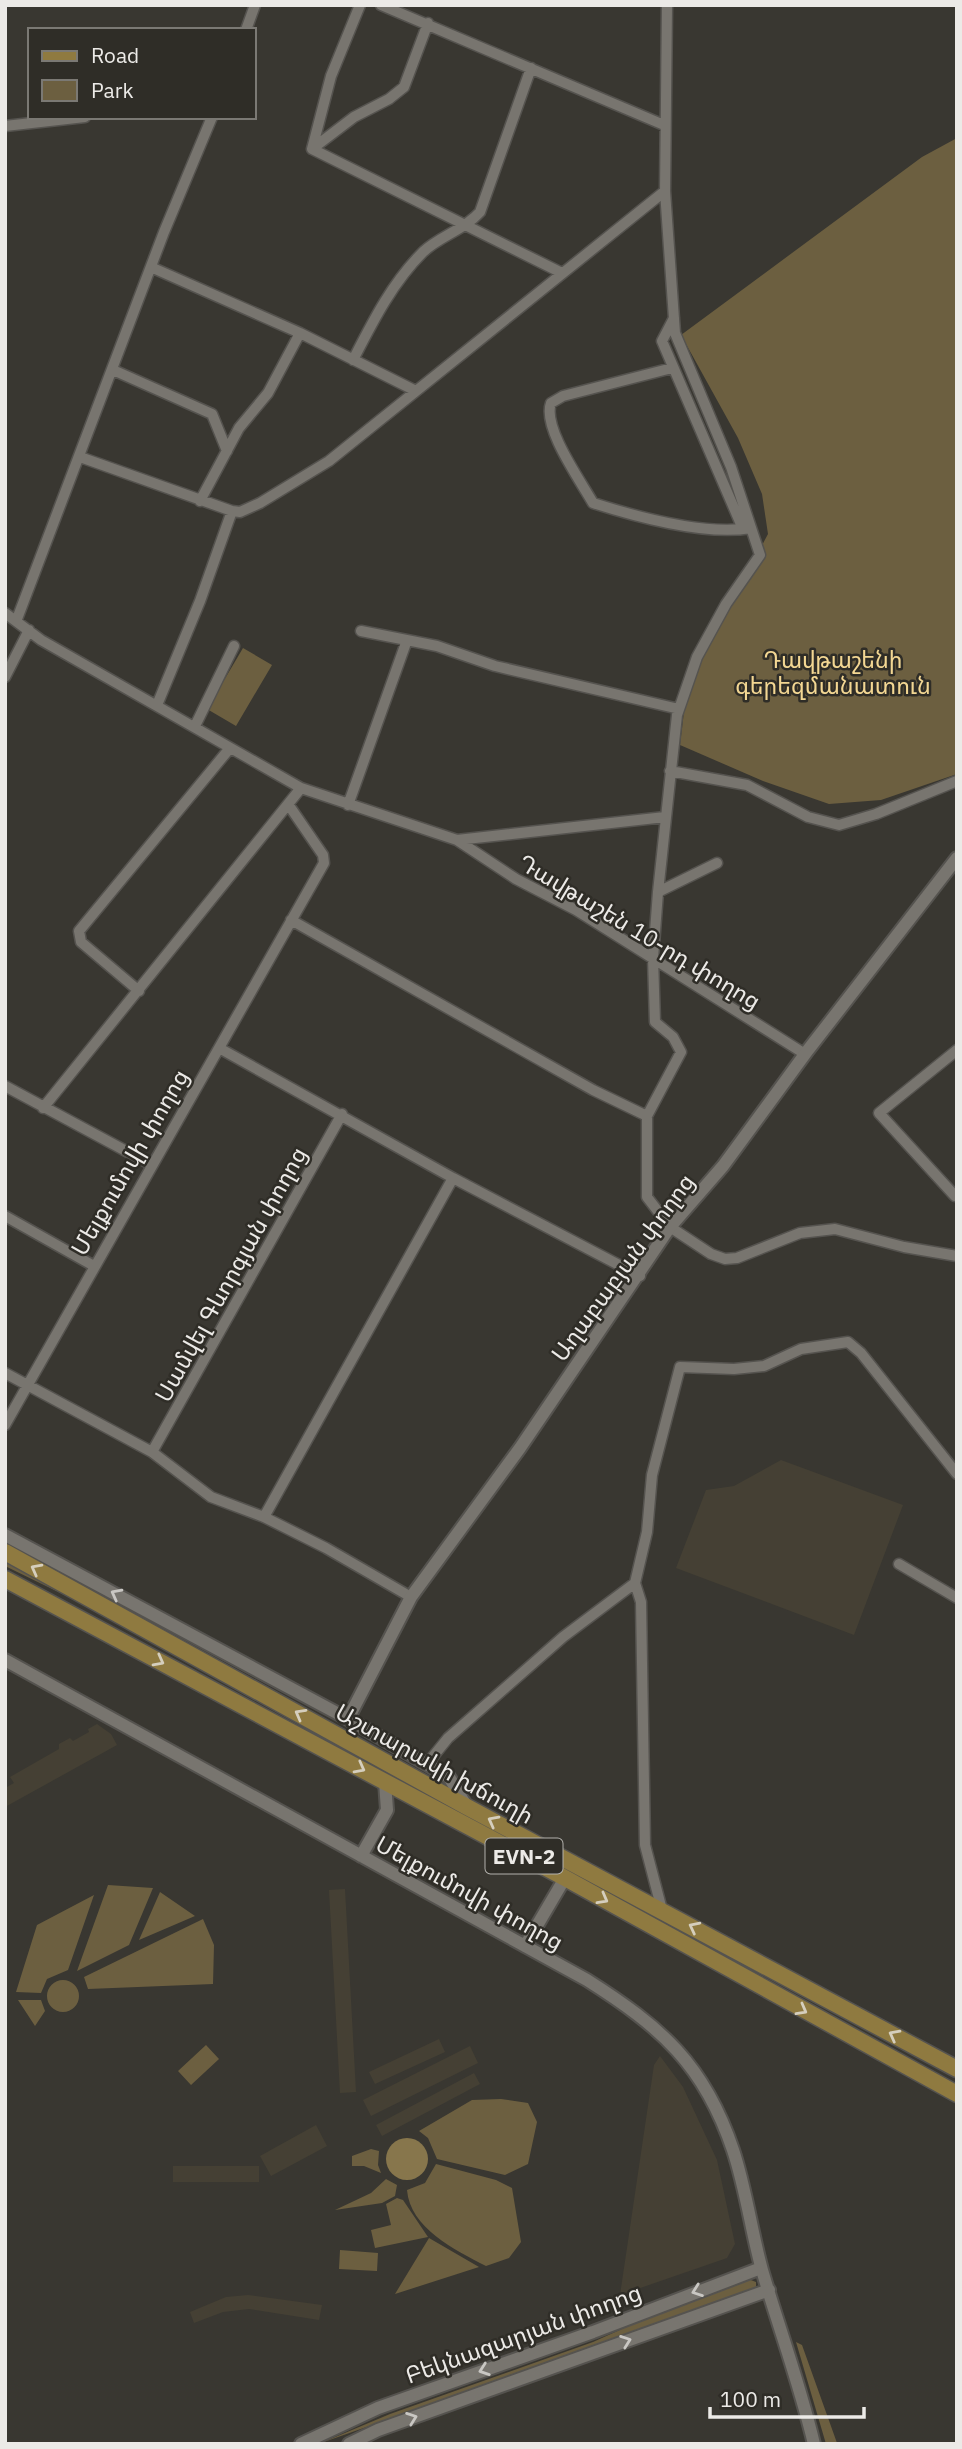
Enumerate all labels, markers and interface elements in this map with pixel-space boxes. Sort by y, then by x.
legend [28,28,256,119]
text: Road [91,41,139,69]
text: Park [91,76,134,104]
park label: Դավթաշենի գերեզմանատուն [735,644,931,700]
street label: Դավթաշեն 10-րդ փողոց [513,847,767,1015]
street label: Մելքումովի փողոց [63,1063,195,1261]
street label: Սամվել Գևորգյան փողոց [147,1141,313,1407]
street label: Աղաբաբյան փողոց [544,1167,700,1367]
one-way arrow [31,1564,44,1577]
one-way arrow [110,1589,123,1602]
one-way arrow [152,1653,164,1667]
street label: Աշտարակի խճուղի [331,1696,539,1830]
one-way arrow [295,1709,307,1722]
one-way arrow [353,1760,365,1774]
one-way arrow [488,1816,500,1829]
street label: Մելքումովի փողոց [371,1828,569,1956]
road number: EVN-2 [486,1839,562,1874]
one-way arrow [596,1891,609,1904]
one-way arrow [689,1922,701,1936]
one-way arrow [795,2002,808,2015]
one-way arrow [889,2030,902,2044]
street label: Բեկնազարյան փողոց [401,2276,645,2390]
one-way arrow [692,2283,704,2297]
one-way arrow [619,2335,631,2349]
one-way arrow [479,2362,491,2376]
scale bar [710,2376,864,2420]
text: 100 m [720,2385,781,2413]
one-way arrow [405,2412,417,2426]

